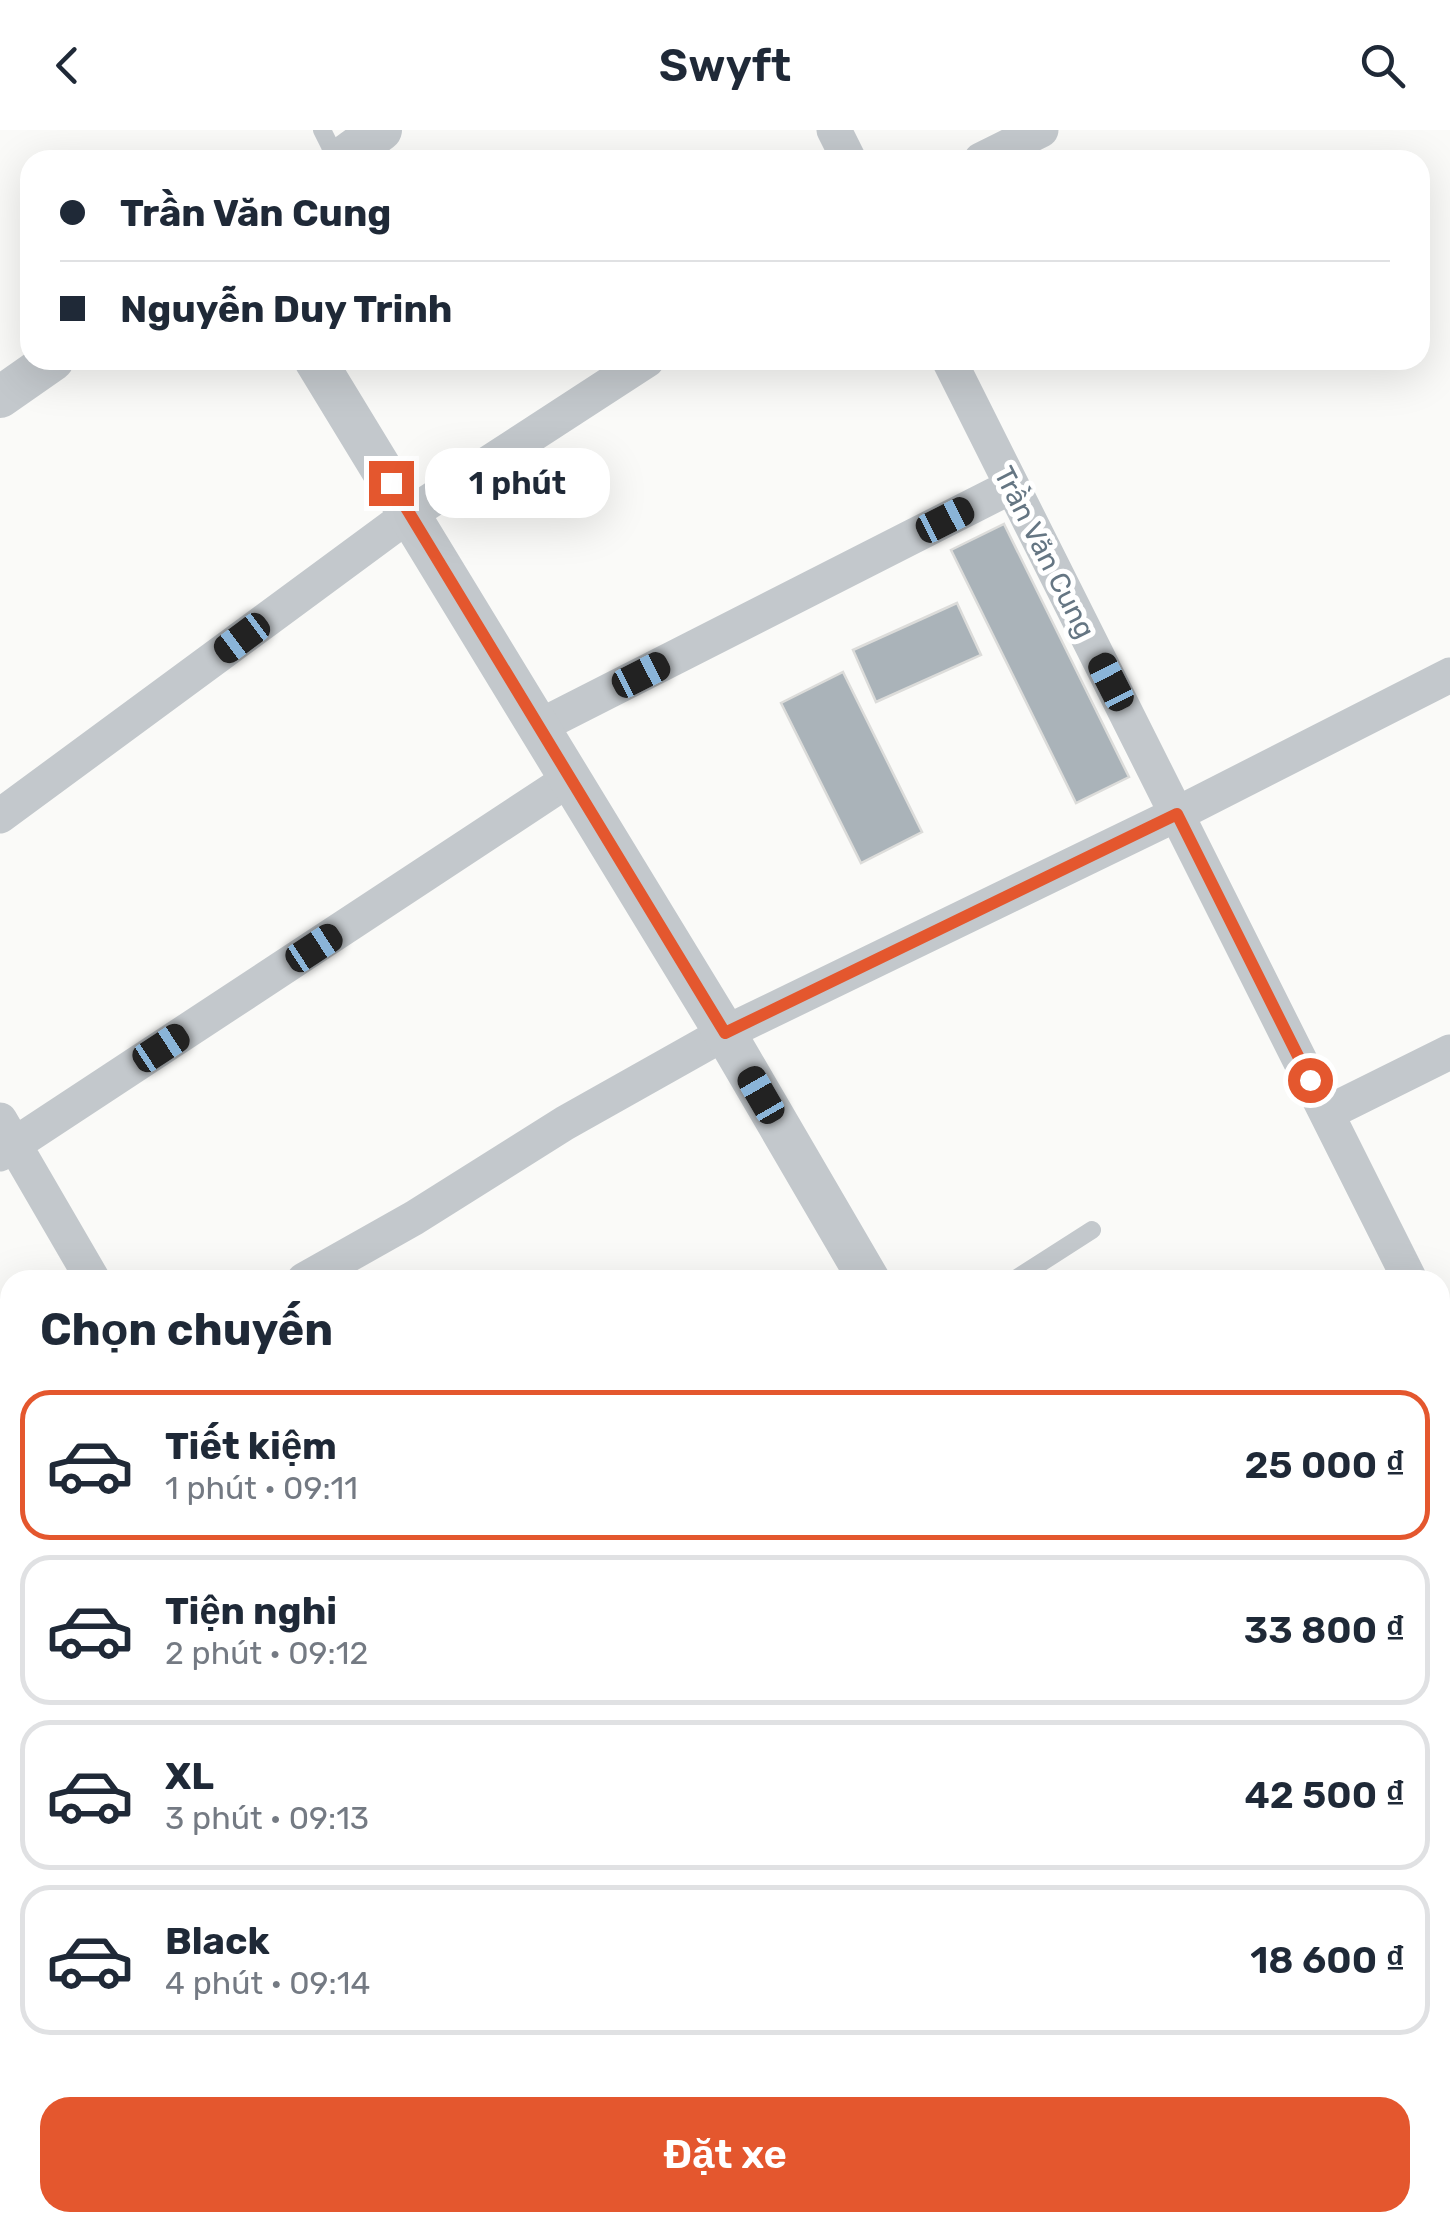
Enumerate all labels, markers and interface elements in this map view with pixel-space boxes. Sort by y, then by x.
icon: back [40,38,95,93]
icon: search [1355,38,1410,93]
text: Swyft [659,39,791,92]
text: Trần Văn Cung [120,190,391,236]
text: Nguyễn Duy Trinh [120,286,453,332]
callout: 1 phút [426,448,611,518]
route end [369,461,414,506]
street label: Trần Văn Cung [987,461,1103,644]
text: 1 phút [469,464,566,502]
car [911,493,979,547]
car [209,608,275,668]
car [607,648,675,702]
car [1084,648,1138,716]
car [281,919,347,977]
car [128,1019,194,1077]
route start [1288,1058,1333,1103]
car [733,1062,789,1128]
text: Chọn chuyến [40,1303,333,1356]
icon: car [45,1420,135,1510]
text: Tiết kiệm [165,1423,337,1469]
text: 25 000 ₫ [1244,1442,1405,1488]
text: 1 phút · 09:11 [165,1469,358,1507]
icon: car [45,1585,135,1675]
text: Tiện nghi [165,1588,337,1634]
text: 33 800 ₫ [1244,1607,1405,1653]
text: 2 phút · 09:12 [165,1634,368,1672]
icon: car [45,1750,135,1840]
text: XL [165,1753,214,1799]
text: 42 500 ₫ [1244,1772,1405,1818]
text: 3 phút · 09:13 [165,1799,369,1837]
icon: car [45,1915,135,2005]
text: Black [165,1918,270,1964]
text: 18 600 ₫ [1250,1937,1405,1983]
text: 4 phút · 09:14 [165,1964,370,2002]
button: Đặt xe [40,2097,1410,2212]

